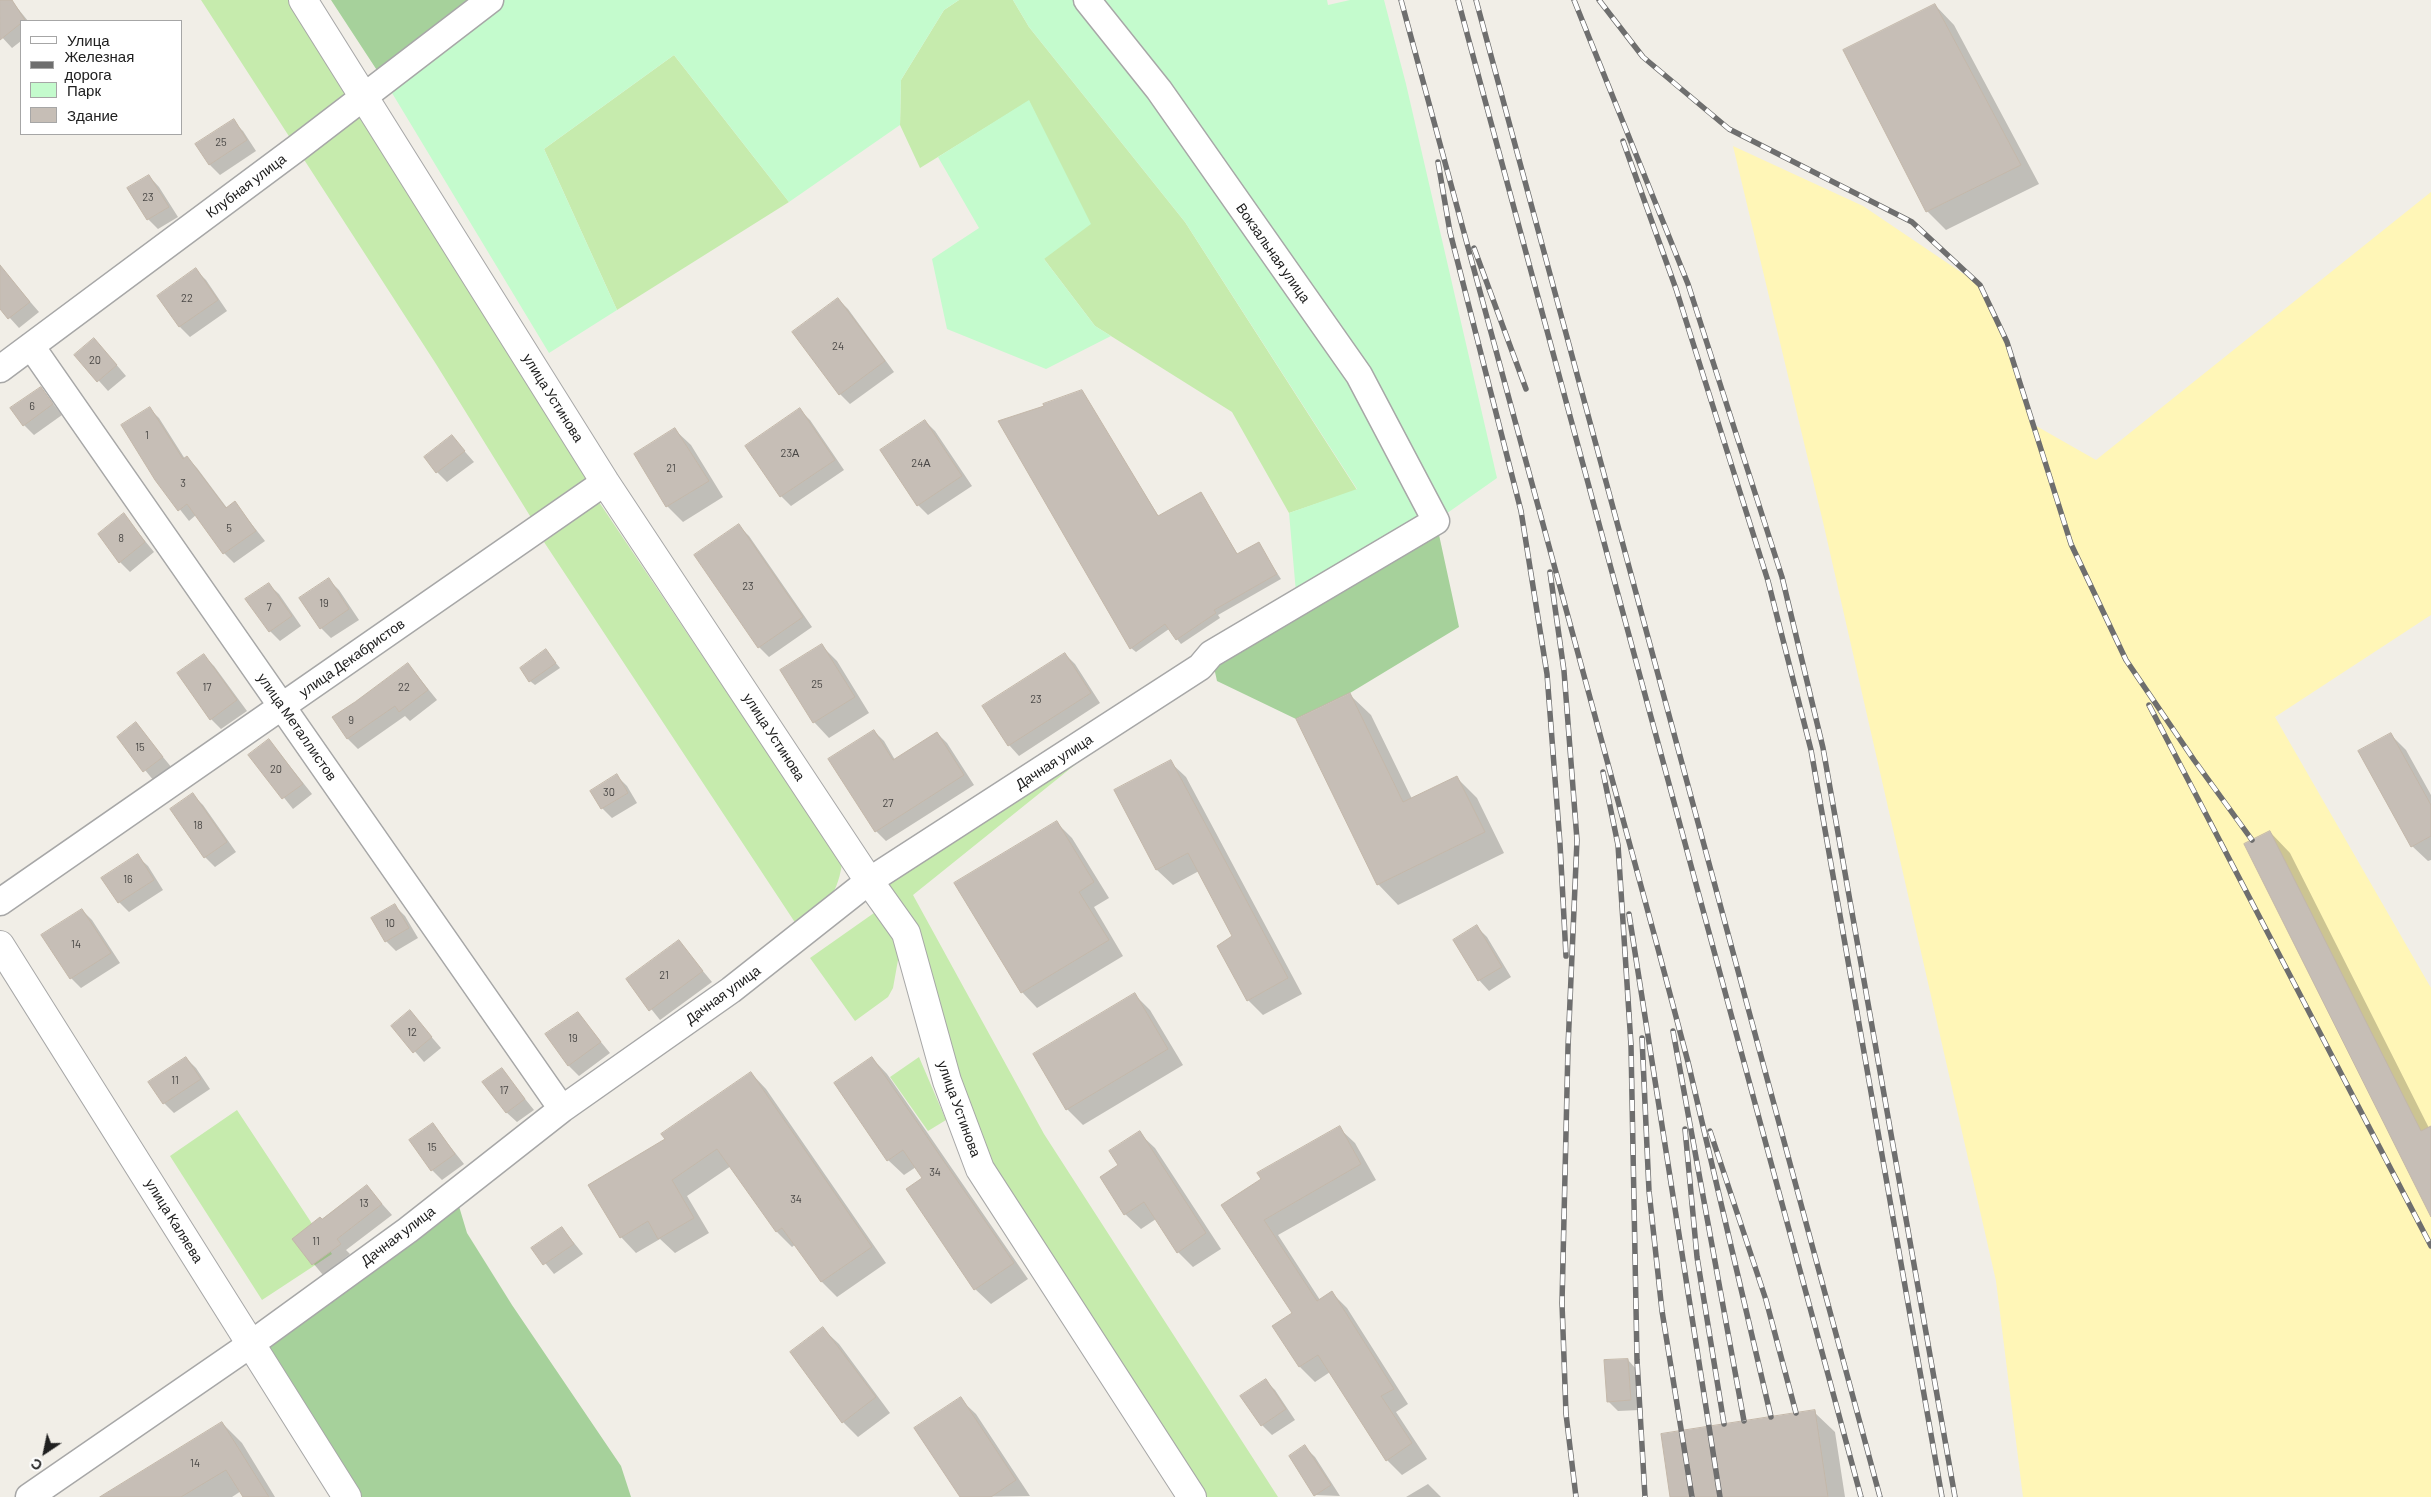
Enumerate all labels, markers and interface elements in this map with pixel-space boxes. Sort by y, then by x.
legend [20,20,182,135]
text: Улица [67,31,110,49]
text: Железная дорога [64,47,134,83]
text: Парк [67,81,101,99]
text: Здание [67,106,118,124]
house number: 25 [215,135,227,149]
street label: Клубная улица [203,150,289,222]
house number: 23 [142,190,154,204]
street label: Вокзальная улица [1232,200,1314,306]
house number: 22 [181,291,193,305]
house number: 24 [832,339,844,353]
street label: улица Устинова [519,351,587,445]
house number: 20 [89,353,101,367]
house number: 6 [29,399,35,413]
house number: 1 [145,428,149,442]
house number: 23А [781,446,799,460]
house number: 24А [911,456,931,470]
house number: 21 [666,461,676,475]
house number: 3 [180,476,186,490]
house number: 5 [226,521,232,535]
house number: 8 [118,531,124,545]
house number: 23 [742,579,754,593]
house number: 19 [319,596,329,610]
house number: 7 [266,600,272,614]
street label: улица Декабристов [296,615,408,701]
street label: улица Металлистов [254,670,340,784]
house number: 25 [811,677,823,691]
house number: 17 [202,680,212,694]
house number: 22 [398,680,410,694]
street label: улица Устинова [739,690,809,784]
house number: 23 [1030,692,1042,706]
house number: 9 [348,713,354,727]
street label: Дачная улица [1012,731,1096,793]
house number: 15 [135,740,145,754]
house number: 20 [270,762,282,776]
house number: 30 [603,785,615,799]
house number: 27 [882,796,894,810]
house number: 18 [193,818,203,832]
house number: 16 [123,872,133,886]
house number: 10 [385,916,395,930]
house number: 14 [71,937,81,951]
street label: Дачная улица [682,962,764,1028]
house number: 21 [659,968,669,982]
house number: 12 [407,1025,417,1039]
house number: 19 [568,1031,578,1045]
street label: улица Устинова [934,1059,984,1159]
house number: 11 [171,1073,179,1087]
house number: 17 [499,1083,509,1097]
house number: 15 [427,1140,437,1154]
house number: 34 [929,1165,941,1179]
street label: улица Каляева [141,1176,207,1266]
house number: 34 [790,1192,802,1206]
house number: 13 [359,1196,369,1210]
street label: Дачная улица [358,1203,438,1269]
house number: 11 [312,1234,320,1248]
north arrow [20,1427,70,1477]
text: С [27,1455,45,1475]
house number: 14 [190,1456,200,1470]

